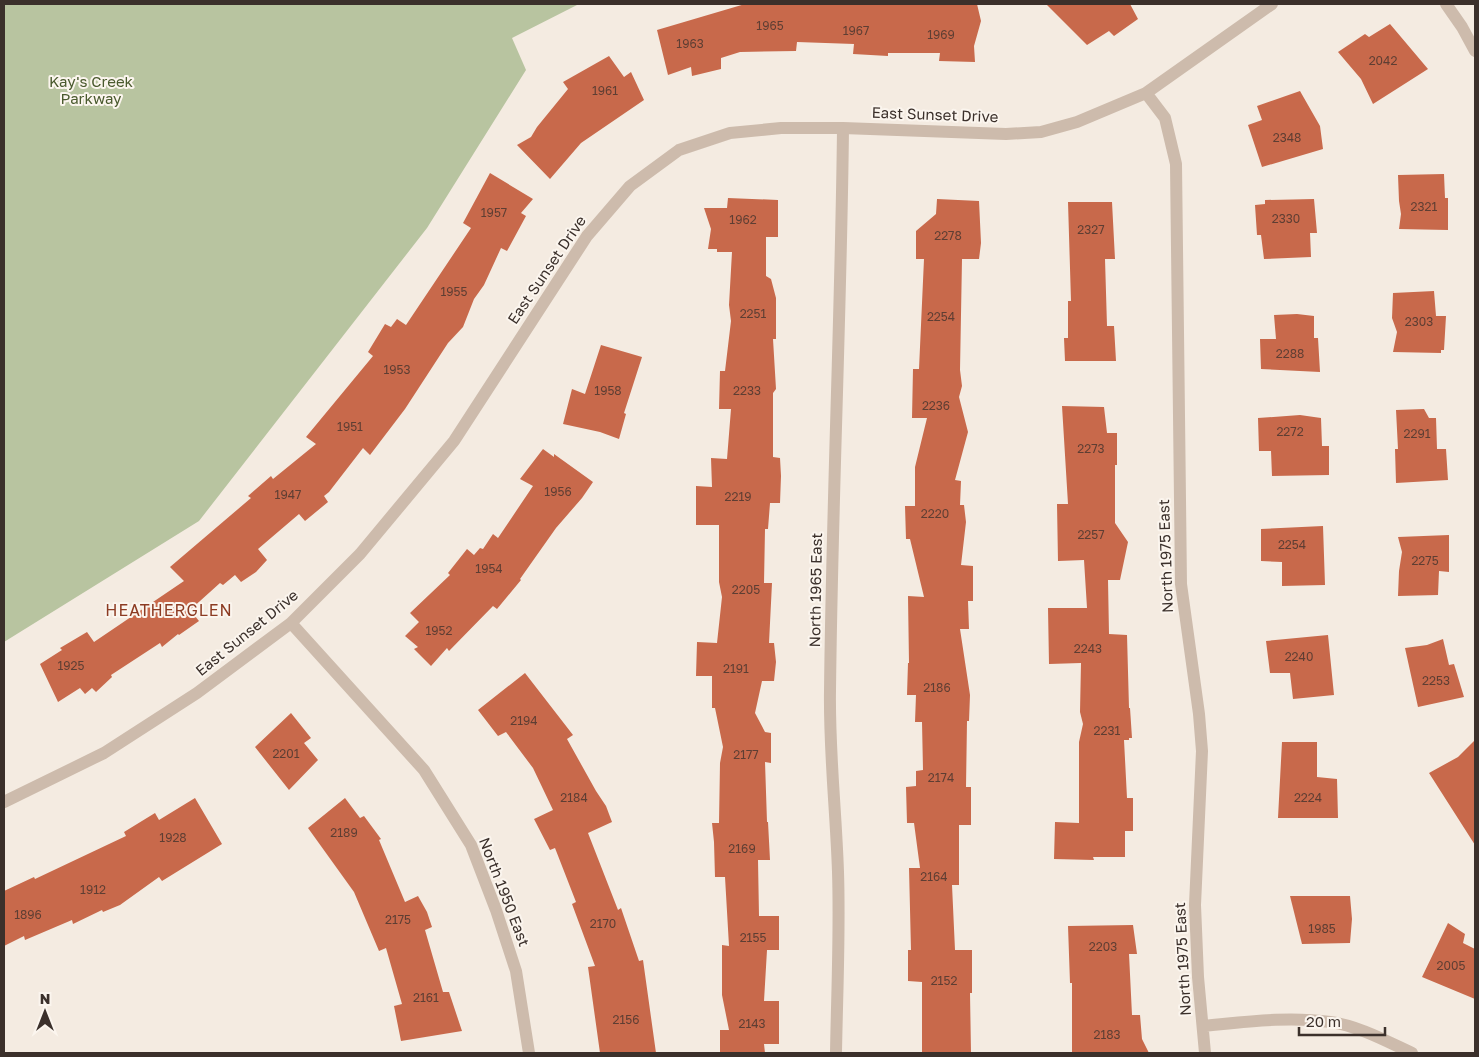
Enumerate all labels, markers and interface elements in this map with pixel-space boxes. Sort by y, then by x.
house number: 1965 [756,18,784,33]
house number: 1967 [843,23,869,38]
house number: 1969 [927,27,955,42]
house number: 1963 [676,36,704,51]
house number: 2042 [1369,53,1397,68]
park label: Kay's Creek Parkway [49,72,134,107]
house number: 1961 [592,83,618,98]
street label: East Sunset Drive [871,103,999,125]
house number: 2348 [1273,130,1301,145]
house number: 2321 [1411,199,1438,214]
house number: 1957 [481,205,507,220]
house number: 2330 [1272,211,1300,226]
street label: East Sunset Drive [503,212,589,327]
house number: 1962 [729,212,757,227]
house number: 2327 [1077,222,1105,237]
house number: 2278 [934,228,962,243]
house number: 1955 [440,284,468,299]
house number: 2251 [740,306,767,321]
house number: 2254 [927,309,955,324]
house number: 2303 [1405,314,1433,329]
house number: 2288 [1276,346,1304,361]
house number: 1953 [383,362,411,377]
house number: 1958 [594,383,622,398]
house number: 2233 [733,383,761,398]
house number: 2236 [922,398,950,413]
house number: 1951 [337,419,363,434]
house number: 2272 [1276,424,1304,439]
house number: 2291 [1403,426,1431,441]
house number: 2273 [1077,441,1105,456]
house number: 1956 [544,484,572,499]
house number: 1947 [275,487,301,502]
house number: 2219 [724,489,752,504]
street label: North 1975 East [1154,499,1176,613]
house number: 2220 [921,506,949,521]
house number: 2257 [1077,527,1105,542]
street label: North 1965 East [805,532,825,648]
house number: 2254 [1278,537,1306,552]
house number: 2275 [1411,553,1439,568]
house number: 1954 [475,561,503,576]
house number: 2205 [732,582,760,597]
street label: East Sunset Drive [191,585,301,679]
district label: HEATHERGLEN [105,600,233,620]
house number: 1952 [425,623,453,638]
house number: 2243 [1074,641,1102,656]
house number: 2240 [1285,649,1313,664]
house number: 1925 [57,658,85,673]
house number: 2191 [723,661,749,676]
house number: 2253 [1422,673,1450,688]
house number: 2186 [923,680,951,695]
house number: 2194 [510,713,538,728]
house number: 2231 [1094,723,1121,738]
house number: 2201 [272,746,300,761]
house number: 2177 [733,747,759,762]
house number: 2174 [928,770,954,785]
house number: 2184 [560,790,588,805]
house number: 2224 [1294,790,1322,805]
house number: 2189 [330,825,358,840]
house number: 1928 [159,830,187,845]
street label: North 1950 East [476,835,534,949]
house number: 2169 [728,841,756,856]
house number: 2164 [920,869,948,884]
house number: 1912 [80,882,106,897]
street label: North 1975 East [1170,902,1194,1016]
house number: 1896 [14,907,42,922]
house number: 2175 [385,912,411,927]
house number: 2170 [590,916,616,931]
house number: 1985 [1308,921,1336,936]
house number: 2155 [740,930,766,945]
house number: 2203 [1089,939,1117,954]
house number: 2005 [1437,958,1465,973]
house number: 2152 [931,973,957,988]
north arrow [20,987,70,1037]
text: N [40,990,50,1007]
house number: 2161 [413,990,439,1005]
scale bar [1299,1004,1385,1036]
house number: 2156 [612,1012,640,1027]
text: 20 m [1306,1012,1341,1030]
house number: 2143 [738,1016,766,1031]
house number: 2183 [1093,1027,1121,1042]

